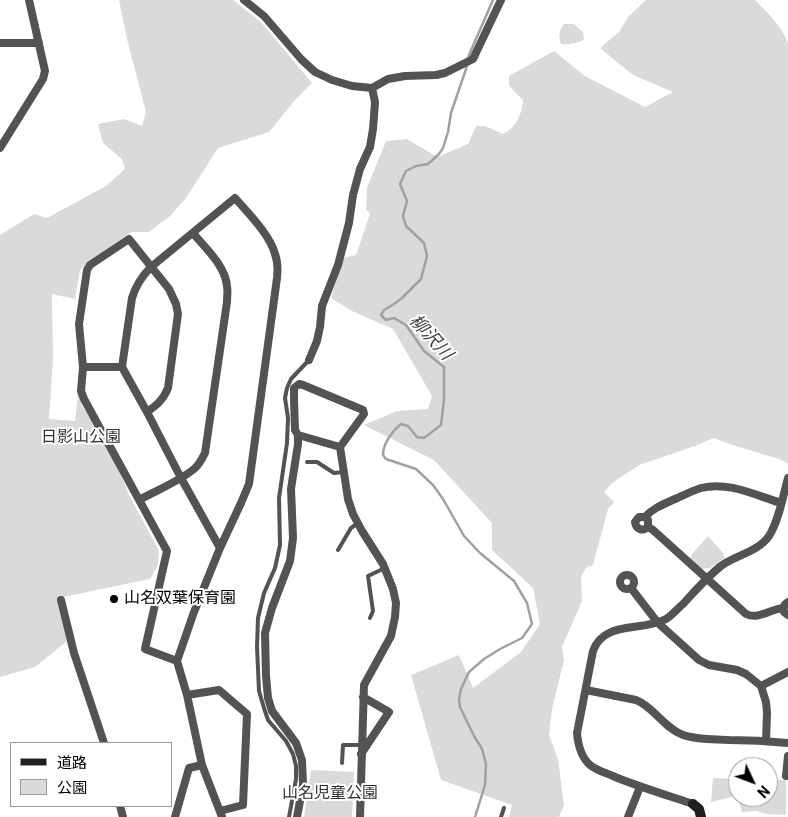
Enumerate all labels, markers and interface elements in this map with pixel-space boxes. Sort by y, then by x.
water label: 柳沢川 [404,311,456,365]
park label: 日影山公園 [41,428,121,448]
place label: 山名双葉保育園 [124,589,236,609]
marker: 山名双葉保育園 [108,593,120,605]
legend [10,742,172,807]
text: 道路 [57,754,87,772]
north arrow [728,757,778,807]
text: 公園 [57,779,87,797]
text: N [754,782,772,801]
park label: 山名児童公園 [282,784,378,804]

